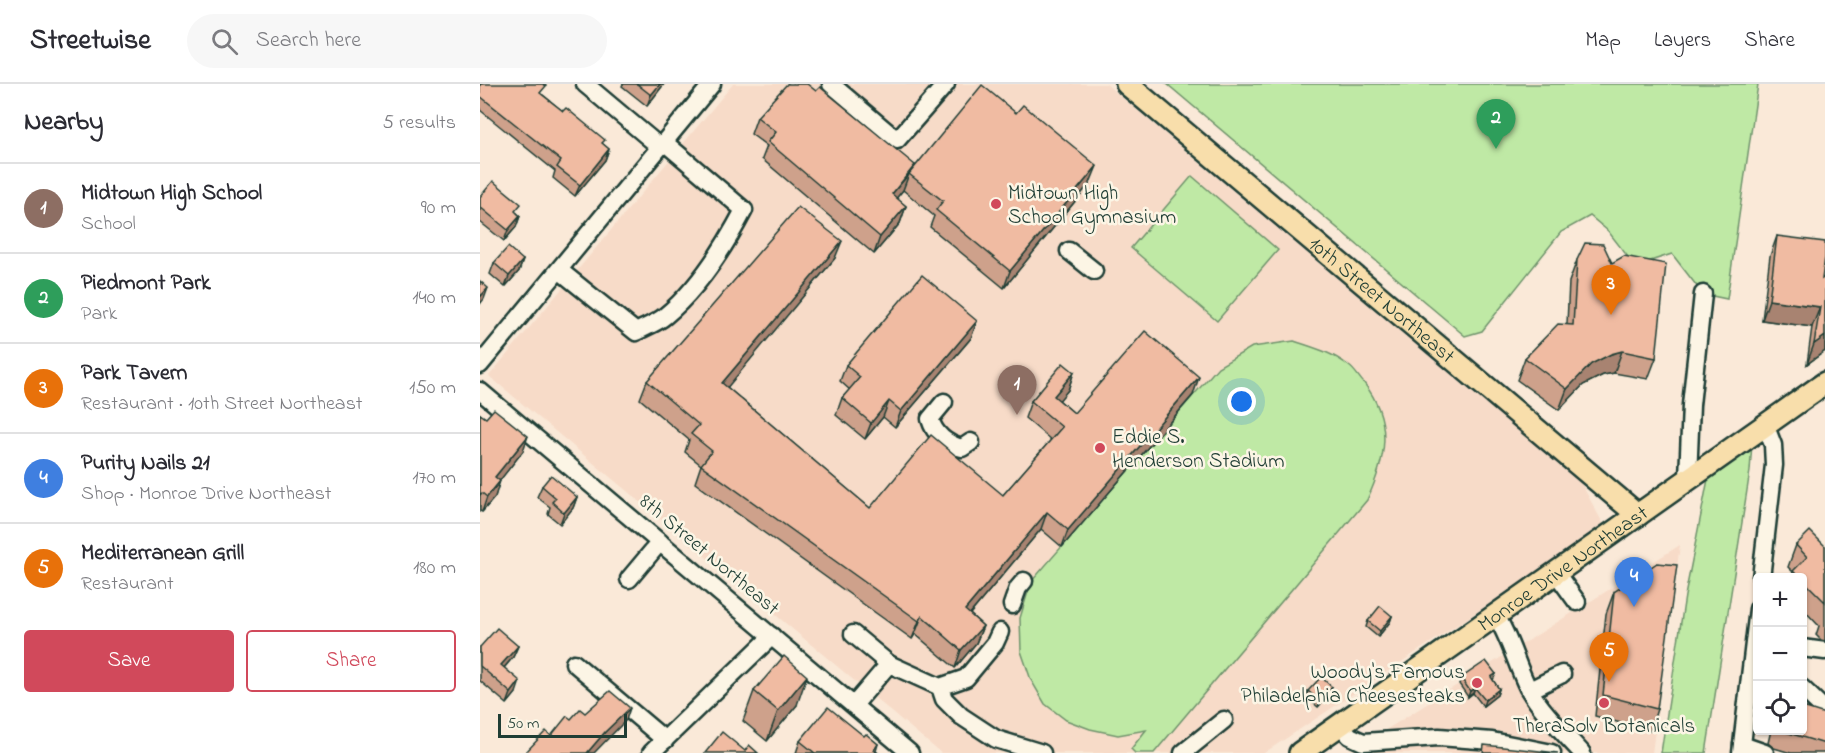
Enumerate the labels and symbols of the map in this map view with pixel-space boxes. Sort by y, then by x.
pin: 2 [1476,100,1516,149]
place label: Midtown High School Gymnasium [1008,179,1176,235]
marker: Midtown High School Gymnasium [989,197,1003,211]
street label: 10th Street Northeast [1301,230,1461,371]
pin: 3 [1592,266,1630,315]
pin: 1 [998,366,1036,415]
your location [1227,387,1256,416]
place label: Eddie S. Henderson Stadium [1112,423,1285,477]
marker: Eddie S. Henderson Stadium [1093,441,1107,455]
street label: 8th Street Northeast [632,488,786,623]
street label: Monroe Drive Northeast [1472,499,1655,640]
pin: 4 [1614,558,1654,607]
pin: 5 [1590,632,1628,682]
place label: Woody's Famous Philadelphia Cheesesteaks [1241,658,1465,712]
marker: Woody's Famous Philadelphia Cheesesteaks [1470,676,1484,690]
marker: TheraSolv Botanicals [1597,696,1611,710]
scale bar [498,711,627,738]
place label: TheraSolv Botanicals [1513,712,1695,742]

